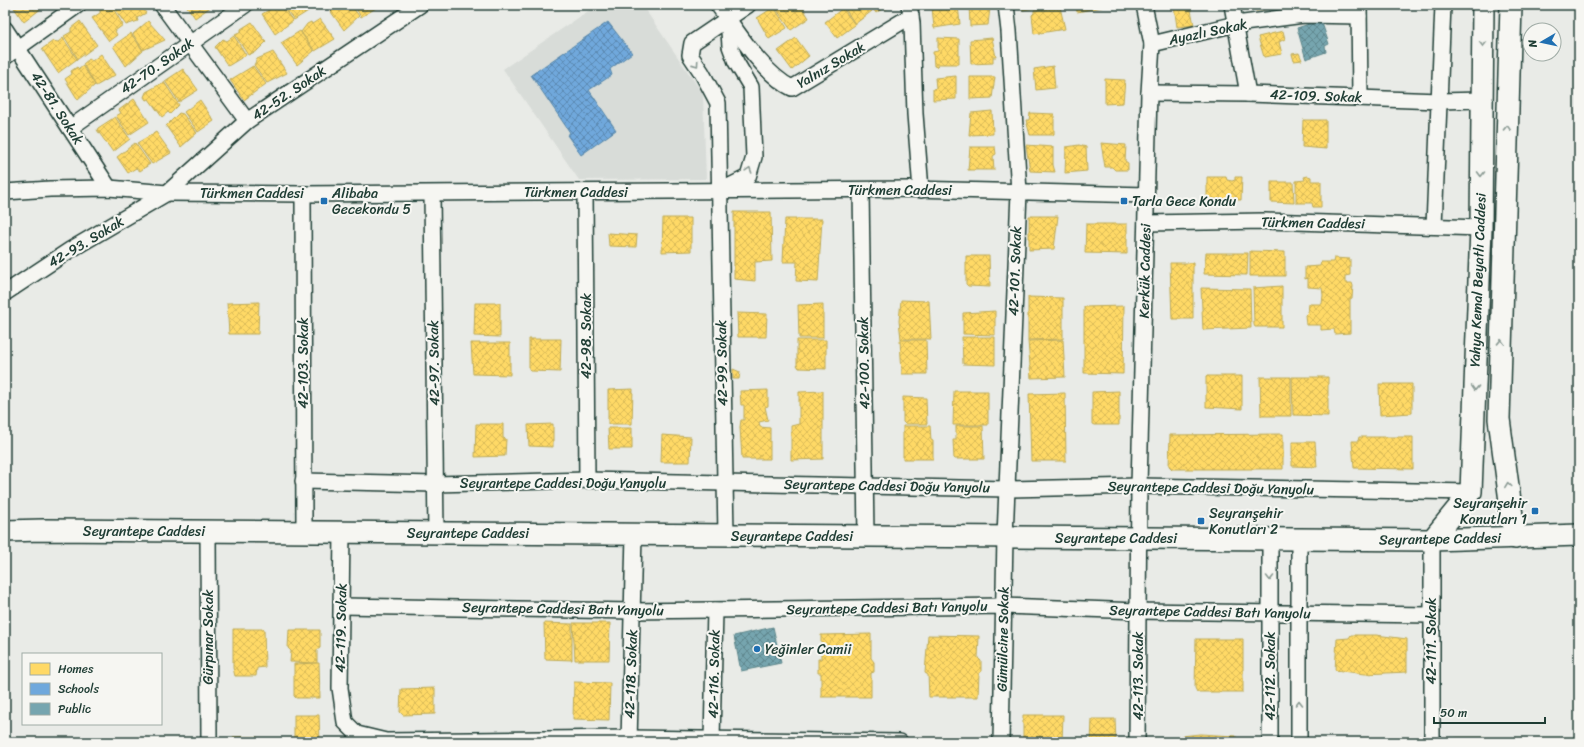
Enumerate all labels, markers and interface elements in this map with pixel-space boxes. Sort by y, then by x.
street label: Ayazlı Sokak [1166,11,1250,53]
north arrow [1522,22,1562,62]
street label: 42-70. Sokak [115,31,200,101]
street label: Yalnız Sokak [792,35,870,95]
text: N [1523,38,1543,50]
one-way arrow [1479,41,1487,47]
street label: 42-52. Sokak [247,58,332,127]
one-way arrow [691,60,698,67]
street label: 42-81. Sokak [24,66,91,150]
street label: 42-109. Sokak [1269,82,1363,110]
one-way arrow [1503,125,1511,131]
one-way arrow [745,167,753,174]
one-way arrow [1477,171,1486,177]
street label: Türkmen Caddesi [848,178,953,203]
street label: Türkmen Caddesi [524,180,629,205]
street label: Türkmen Caddesi [200,181,305,206]
place label: Alibaba Gecekondu 5 [331,181,412,222]
place label: Tarla Gece Kondu [1132,189,1237,214]
street label: Yahya Kemal Beyatlı Caddesi [1462,191,1494,367]
marker: Alibaba Gecekondu 5 [319,196,329,206]
marker: Tarla Gece Kondu [1119,196,1129,206]
street label: 42-93. Sokak [43,209,129,275]
street label: Türkmen Caddesi [1261,210,1366,236]
street label: Kerkük Caddesi [1132,222,1158,319]
street label: 42-101. Sokak [1001,225,1029,316]
street label: 42-98. Sokak [574,292,599,379]
street label: 42-100. Sokak [851,316,877,410]
street label: 42-103. Sokak [291,317,316,409]
street label: 42-97. Sokak [421,319,447,406]
street label: 42-99. Sokak [709,319,735,406]
one-way arrow [1497,339,1505,345]
one-way arrow [1471,385,1479,391]
street label: Seyrantepe Caddesi Doğu Yanyolu [460,471,667,496]
street label: Seyrantepe Caddesi Doğu Yanyolu [784,472,991,500]
street label: Seyrantepe Caddesi Doğu Yanyolu [1108,474,1315,502]
one-way arrow [1504,482,1513,488]
place label: Seyranşehir Konutları 1 [1453,491,1528,532]
place label: Seyranşehir Konutları 2 [1209,501,1284,542]
marker: Seyranşehir Konutları 1 [1530,506,1540,516]
marker: Seyranşehir Konutları 2 [1196,516,1206,526]
street label: Seyrantepe Caddesi [83,519,206,544]
street label: Seyrantepe Caddesi [407,521,530,546]
street label: Seyrantepe Caddesi [731,524,854,549]
street label: Seyrantepe Caddesi [1379,525,1502,553]
street label: Seyrantepe Caddesi [1055,526,1178,551]
one-way arrow [1266,575,1274,581]
street label: 42-119. Sokak [328,582,354,673]
street label: Gümülcine Sokak [990,586,1016,692]
street label: Gürpınar Sokak [196,589,221,684]
street label: Seyrantepe Caddesi Batı Yanyolu [786,594,988,622]
street label: Seyrantepe Caddesi Batı Yanyolu [462,595,664,623]
street label: 42-111. Sokak [1419,597,1444,685]
street label: Seyrantepe Caddesi Batı Yanyolu [1109,598,1311,626]
street label: 42-118. Sokak [617,628,645,719]
street label: 42-116. Sokak [701,629,727,719]
street label: 42-113. Sokak [1126,631,1151,720]
street label: 42-112. Sokak [1258,631,1283,721]
place label: Yeğinler Camii [765,637,852,662]
marker: Yeğinler Camii [752,644,762,654]
legend [22,653,162,725]
text: Homes [58,658,94,680]
text: Schools [58,678,99,700]
text: Public [58,698,91,720]
scale bar [1434,699,1545,725]
one-way arrow [1295,700,1303,706]
text: 50 m [1440,702,1467,724]

